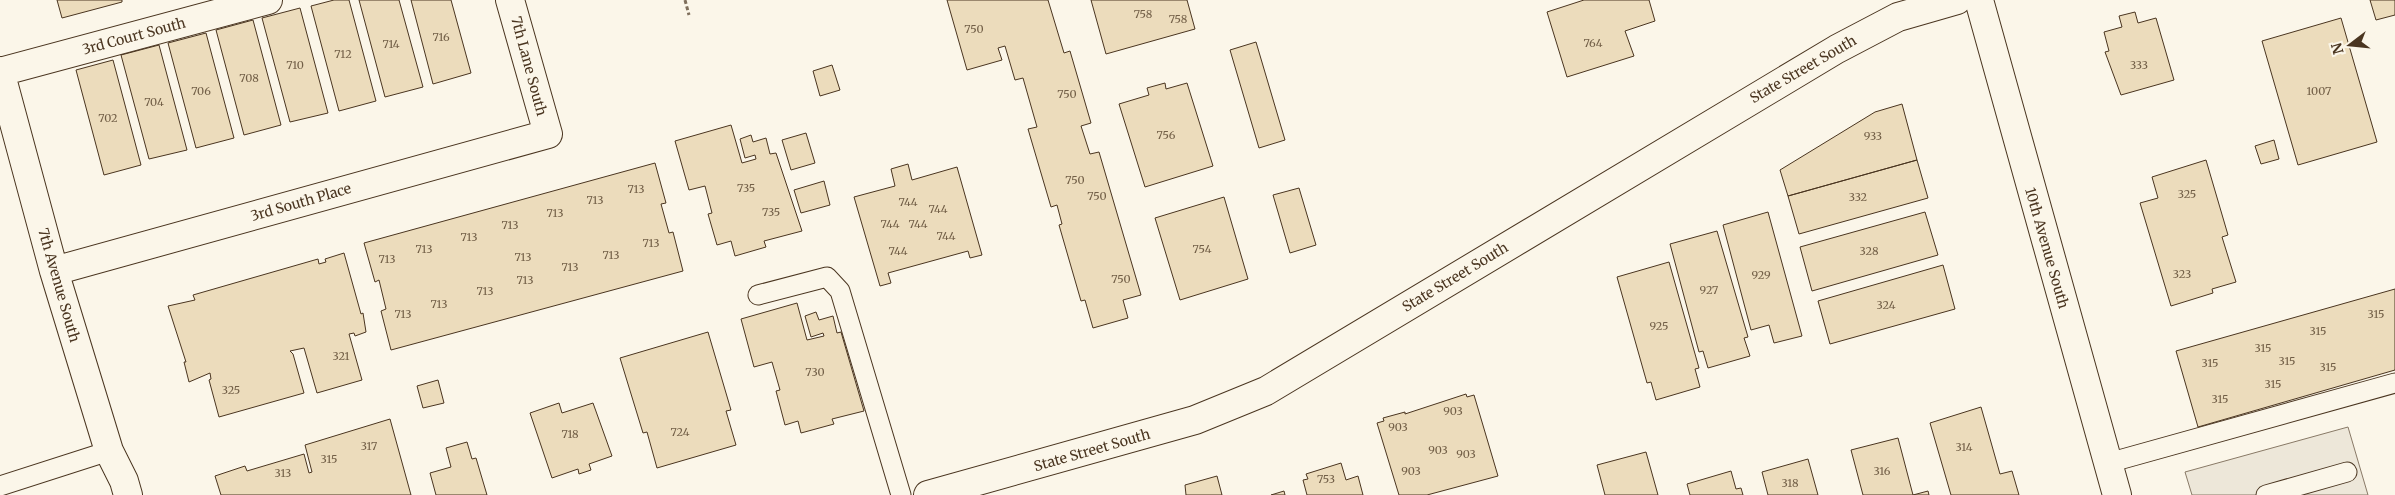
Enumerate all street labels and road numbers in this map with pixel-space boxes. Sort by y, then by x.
street label: 3rd Court South [80,14,188,58]
street label: 7th Lane South [507,14,551,118]
street label: State Street South [1746,31,1860,107]
street label: 3rd South Place [249,179,353,225]
street label: 10th Avenue South [2021,185,2073,311]
street label: 7th Avenue South [34,226,84,344]
street label: State Street South [1399,238,1511,316]
street label: State Street South [1032,425,1152,475]

